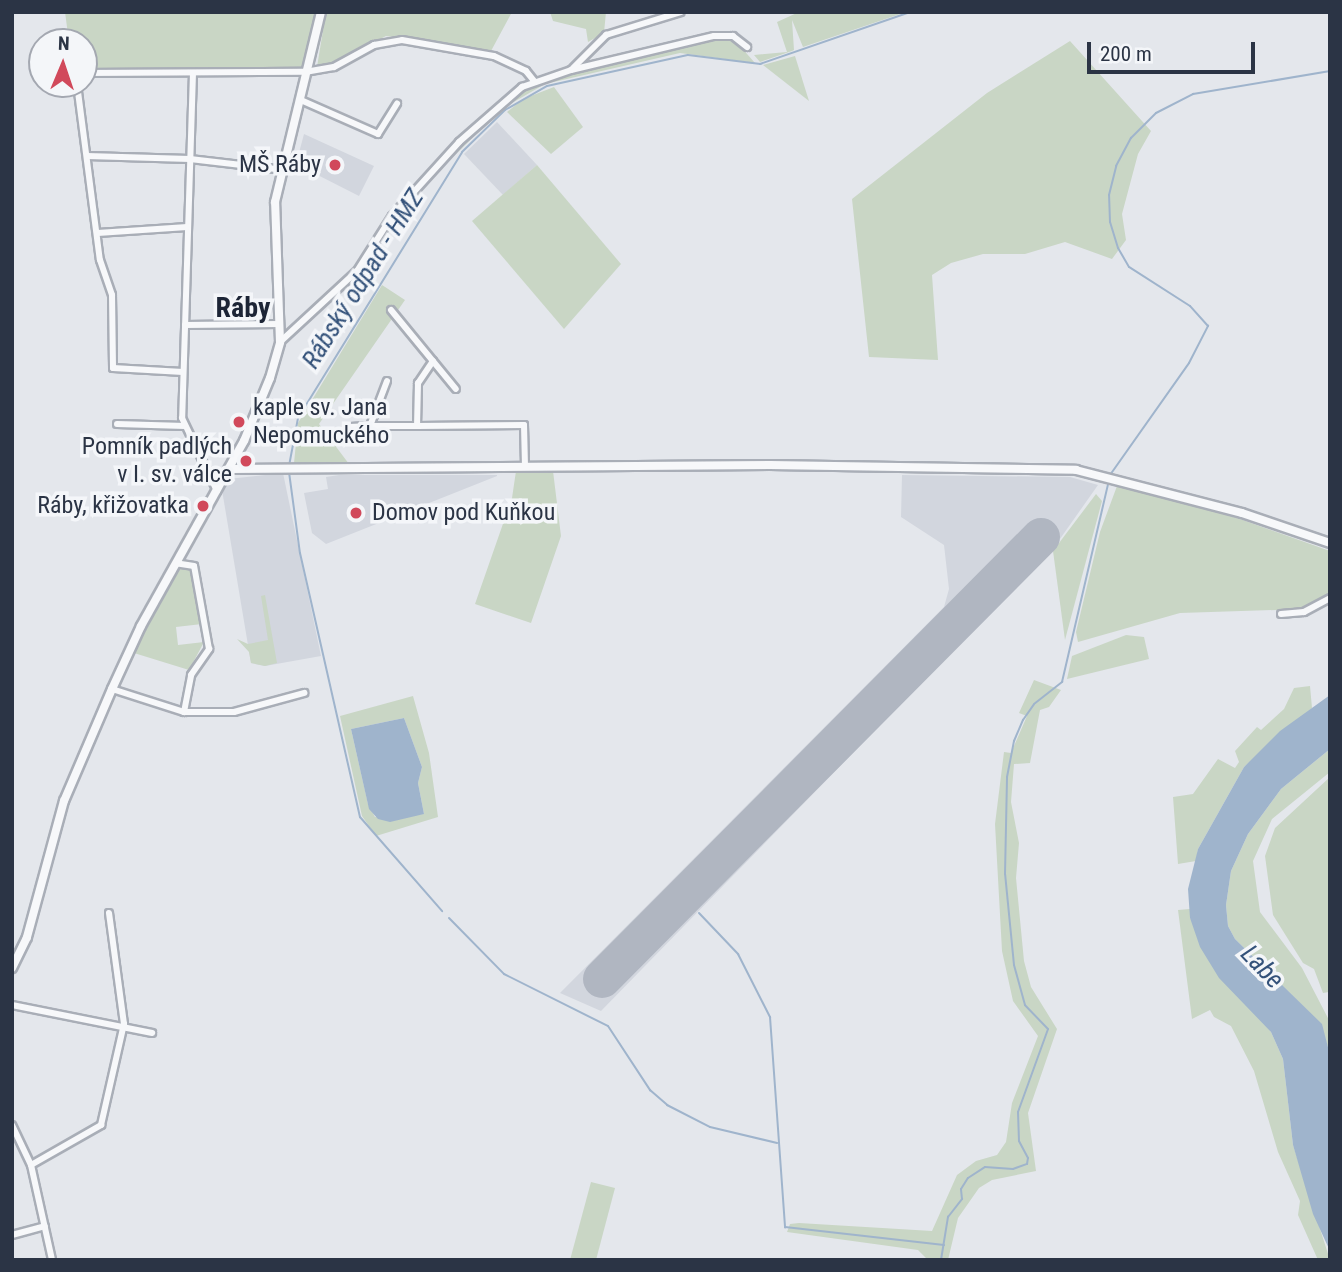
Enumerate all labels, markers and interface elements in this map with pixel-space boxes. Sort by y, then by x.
north arrow [28,28,98,98]
scale bar [1090,28,1258,72]
text: N [57,32,70,55]
text: 200 m [1100,42,1152,66]
place label: MŠ Ráby [239,151,321,179]
marker: MŠ Ráby [327,157,343,173]
water label: Rábský odpad - HMZ [295,184,431,374]
district label: Ráby [216,291,270,325]
place label: kaple sv. Jana Nepomuckého [253,394,389,450]
marker: kaple sv. Jana Nepomuckého [231,414,247,430]
place label: Pomník padlých v I. sv. válce [82,433,232,489]
marker: Pomník padlých v I. sv. válce [238,453,254,469]
place label: Ráby, křižovatka [37,492,189,520]
marker: Ráby, křižovatka [195,498,211,514]
place label: Domov pod Kuňkou [372,499,555,527]
marker: Domov pod Kuňkou [346,503,366,523]
water label: Labe [1234,939,1290,995]

